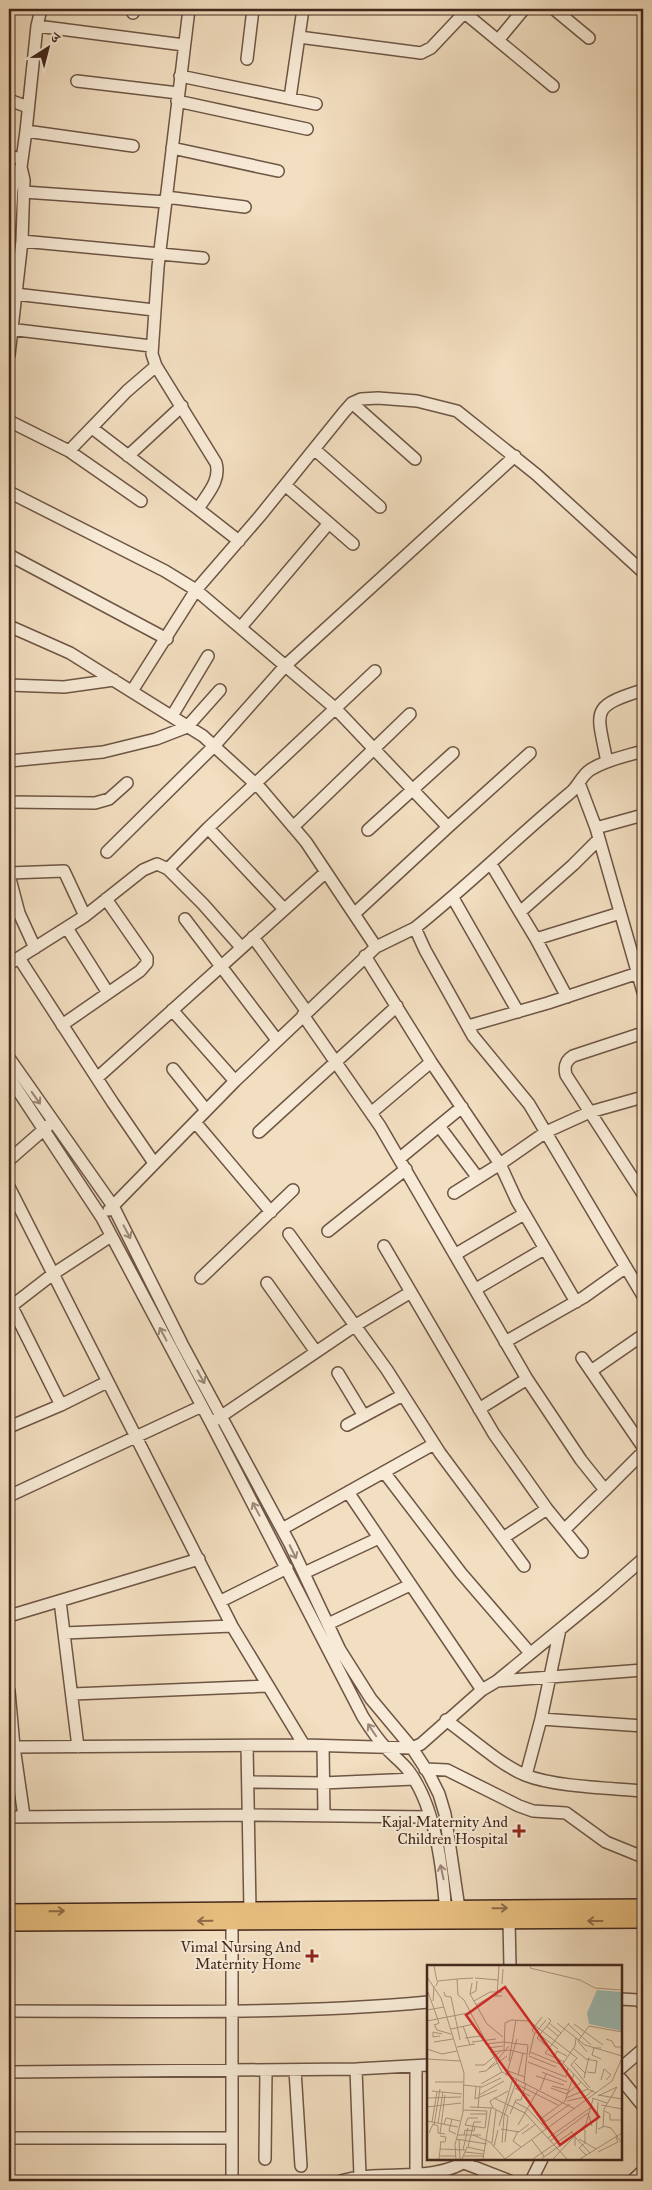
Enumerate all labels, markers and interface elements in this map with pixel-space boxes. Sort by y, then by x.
north arrow [22,22,72,72]
text: उ [47,28,64,47]
one-way arrow [31,1091,42,1104]
one-way arrow [123,1225,133,1239]
one-way arrow [158,1328,168,1342]
one-way arrow [196,1370,206,1385]
one-way arrow [251,1501,261,1516]
one-way arrow [289,1544,299,1559]
one-way arrow [367,1723,377,1737]
place label: Kajal Maternity And Children Hospital [381,1813,509,1848]
marker: Kajal Maternity And Children Hospital [512,1824,526,1838]
one-way arrow [436,1865,446,1881]
one-way arrow [492,1903,508,1913]
one-way arrow [49,1906,65,1916]
one-way arrow [197,1916,213,1926]
one-way arrow [587,1916,603,1926]
place label: Vimal Nursing And Maternity Home [179,1938,301,1973]
marker: Vimal Nursing And Maternity Home [305,1949,319,1963]
inset map [427,1965,622,2160]

